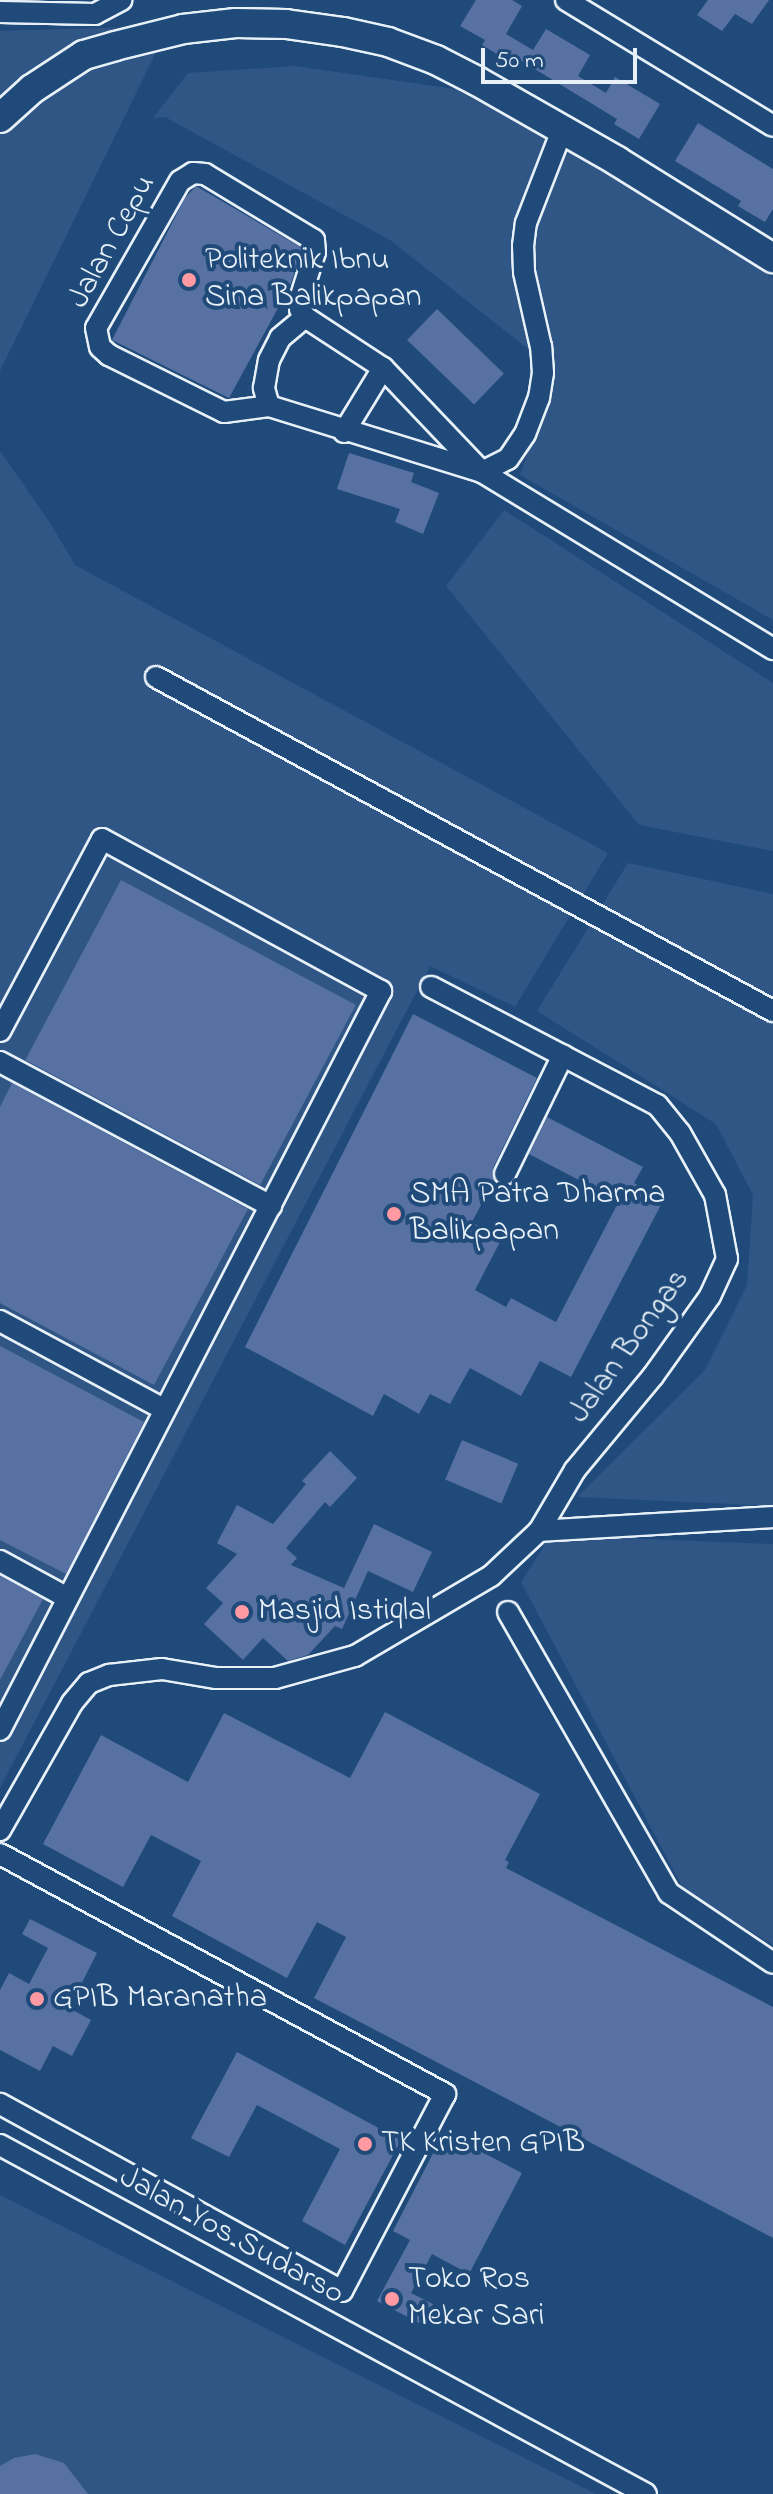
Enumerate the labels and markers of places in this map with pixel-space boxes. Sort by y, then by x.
place label: Politeknik Ibnu Sina Balikpapan [205,243,421,318]
marker: Politeknik Ibnu Sina Balikpapan [180,271,198,289]
place label: SMA Patra Dharma Balikpapan [410,1177,666,1252]
marker: SMA Patra Dharma Balikpapan [385,1205,403,1223]
place label: Masjid Istiqlal [258,1593,431,1631]
marker: Masjid Istiqlal [233,1603,251,1621]
place label: GPIB Maranatha [53,1980,267,2018]
marker: GPIB Maranatha [28,1990,46,2008]
place label: TK Kristen GPIB [381,2125,585,2163]
marker: TK Kristen GPIB [356,2135,374,2153]
place label: Toko Ros Mekar Sari [408,2262,544,2337]
marker: Toko Ros Mekar Sari [383,2290,401,2308]

